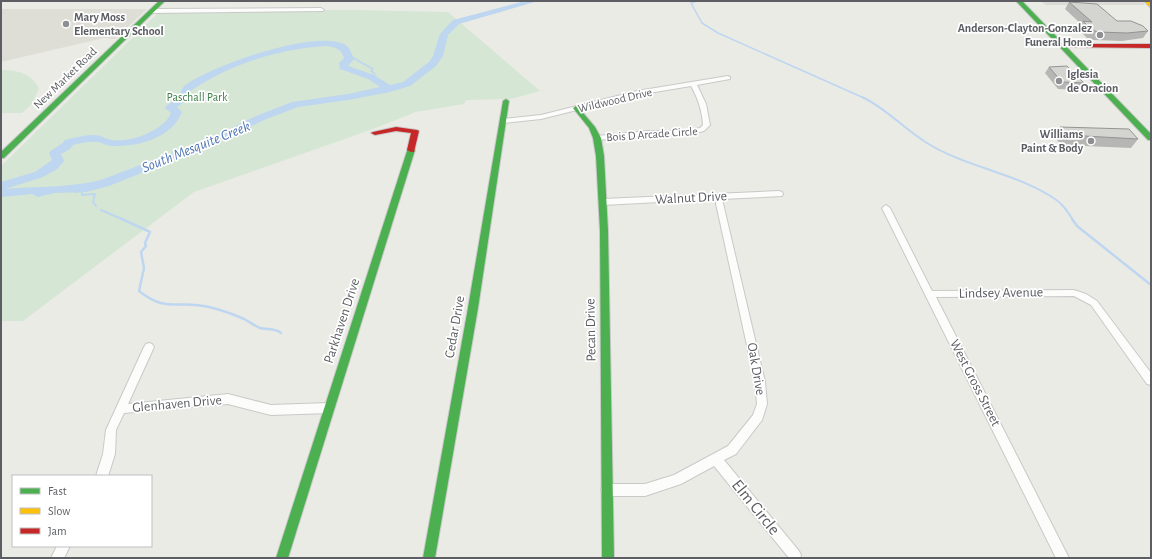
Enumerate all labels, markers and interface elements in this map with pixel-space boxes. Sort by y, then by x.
place label: Mary Moss Elementary School [74,11,164,38]
marker: Mary Moss Elementary School [61,19,71,29]
place label: Anderson-Clayton-Gonzalez Funeral Home [958,22,1092,48]
marker: Anderson-Clayton-Gonzalez Funeral Home [1095,30,1105,40]
street label: New Market Road [31,45,99,111]
place label: Iglesia de Oracion [1067,68,1118,94]
marker: Iglesia de Oracion [1054,76,1064,86]
street label: Wildwood Drive [577,86,653,114]
park label: Paschall Park [167,91,228,103]
water label: South Mesquite Creek [140,118,252,176]
street label: Bois D Arcade Circle [606,125,698,143]
place label: Williams Paint & Body [1021,128,1084,155]
marker: Williams Paint & Body [1086,136,1096,146]
street label: Walnut Drive [655,189,727,207]
street label: Parkhaven Drive [322,277,362,365]
street label: Lindsey Avenue [959,285,1043,301]
street label: Cedar Drive [443,295,467,359]
street label: Pecan Drive [583,298,599,362]
street label: West Gross Street [947,337,1003,429]
street label: Oak Drive [744,342,768,396]
street label: Glenhaven Drive [132,393,222,415]
legend [12,475,152,547]
street label: Elm Circle [729,476,783,538]
text: Fast [48,485,67,497]
text: Slow [48,505,70,517]
text: Jam [48,525,67,537]

